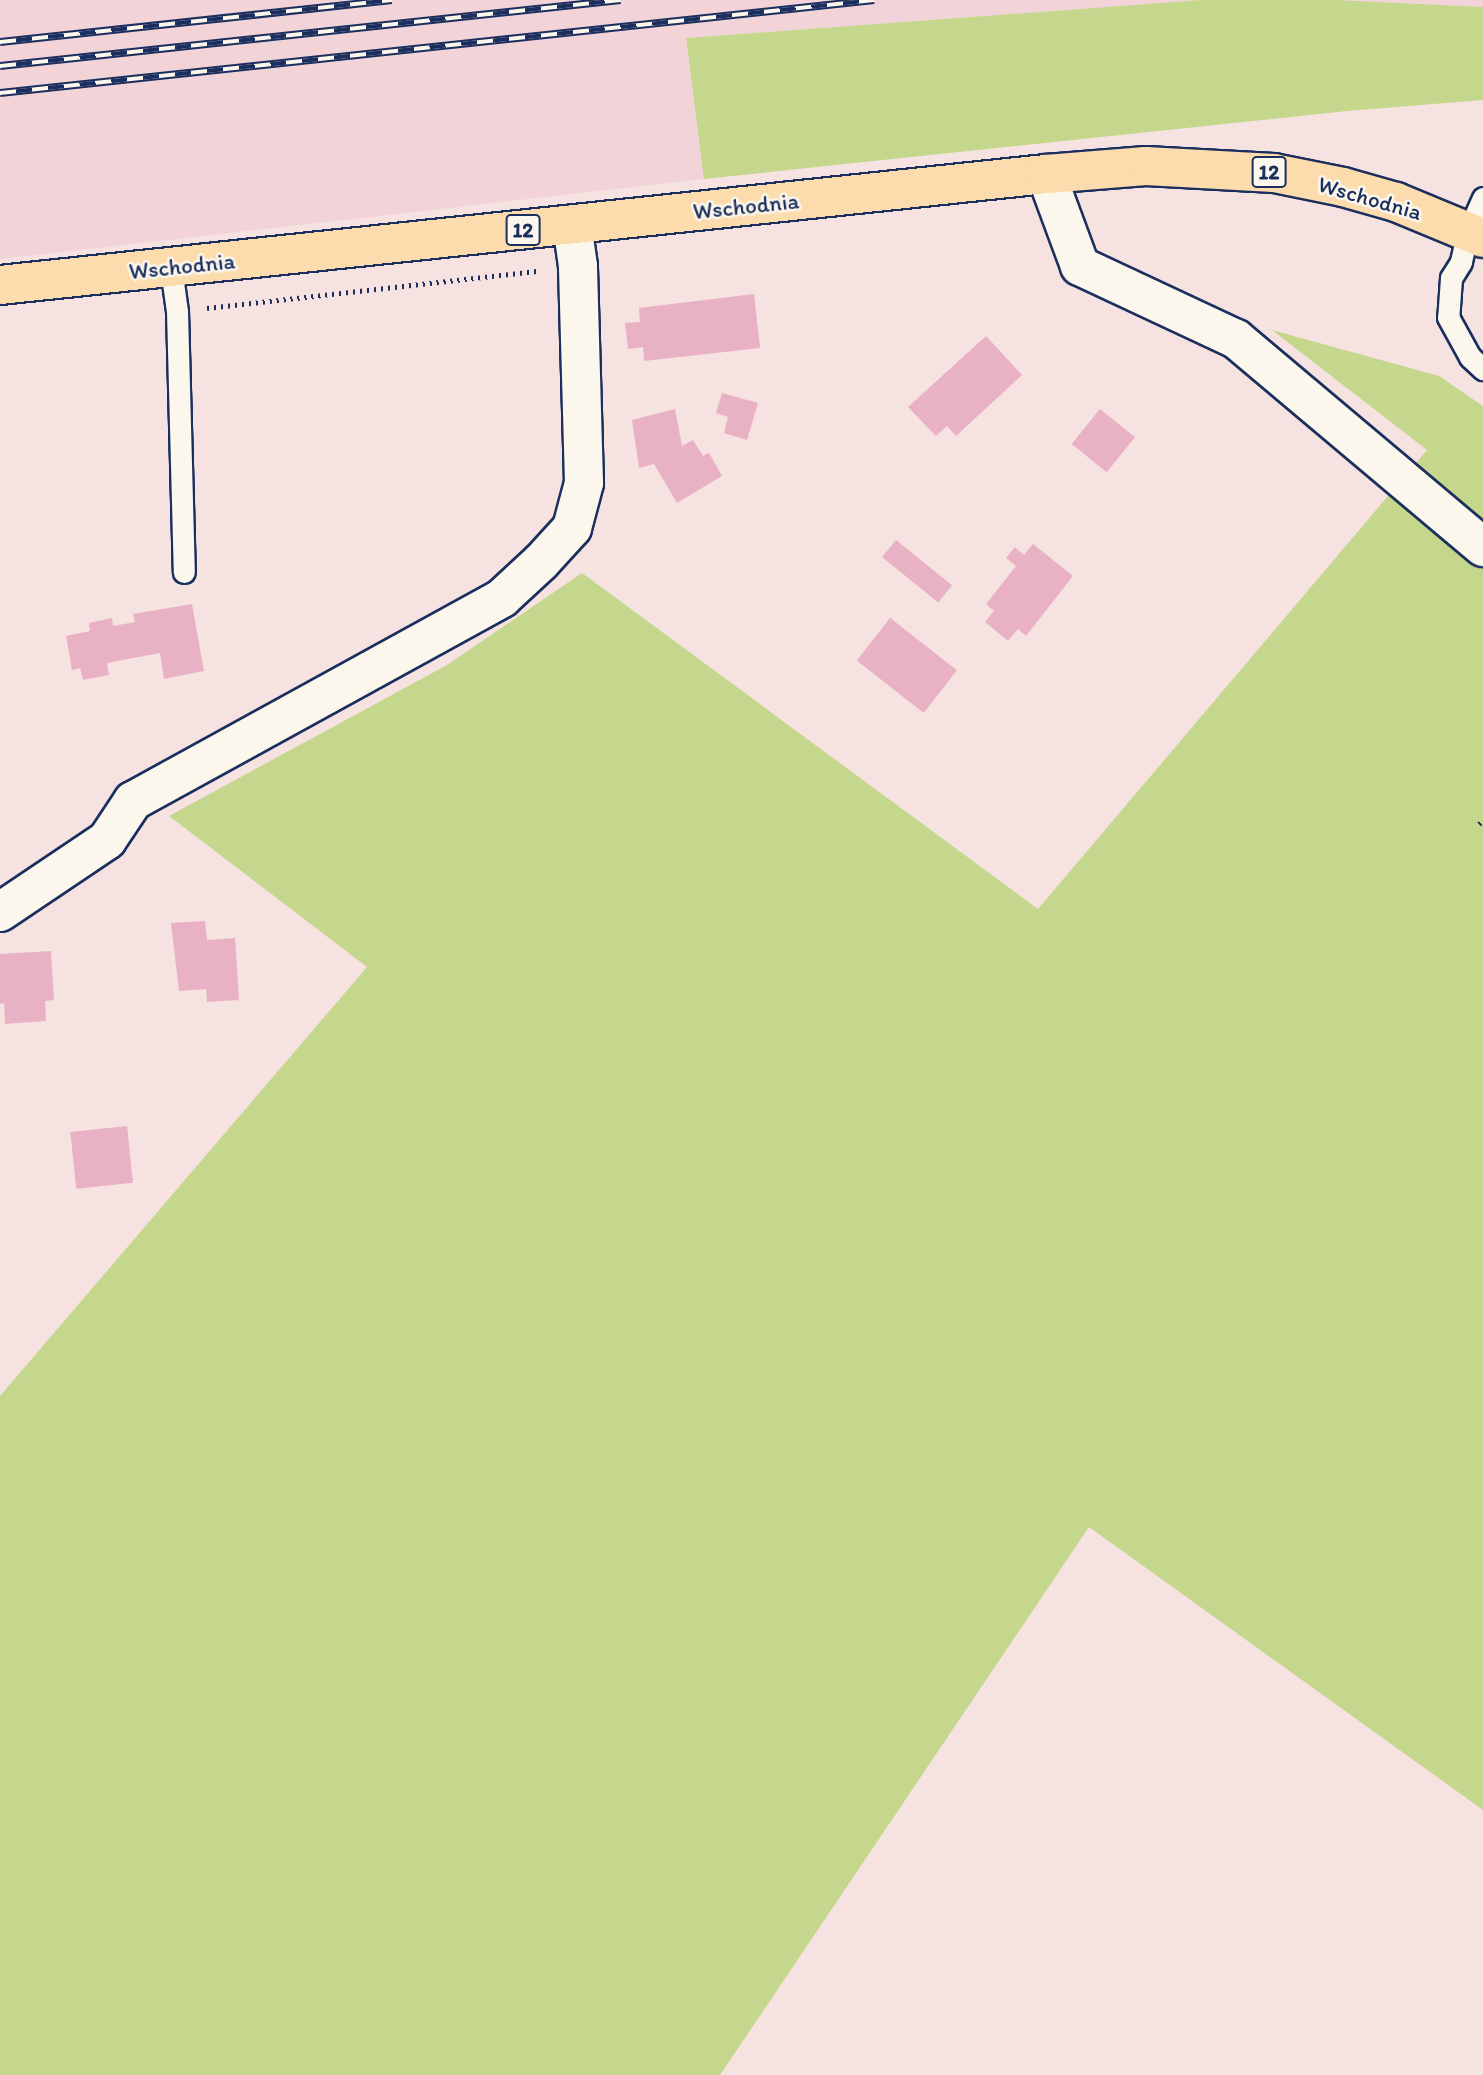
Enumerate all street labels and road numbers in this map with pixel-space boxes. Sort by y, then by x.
road number: 12 [1252,154,1286,190]
street label: Wschodnia [1315,170,1425,226]
street label: Wschodnia [691,187,801,225]
road number: 12 [505,212,540,247]
street label: Wschodnia [127,247,237,285]

